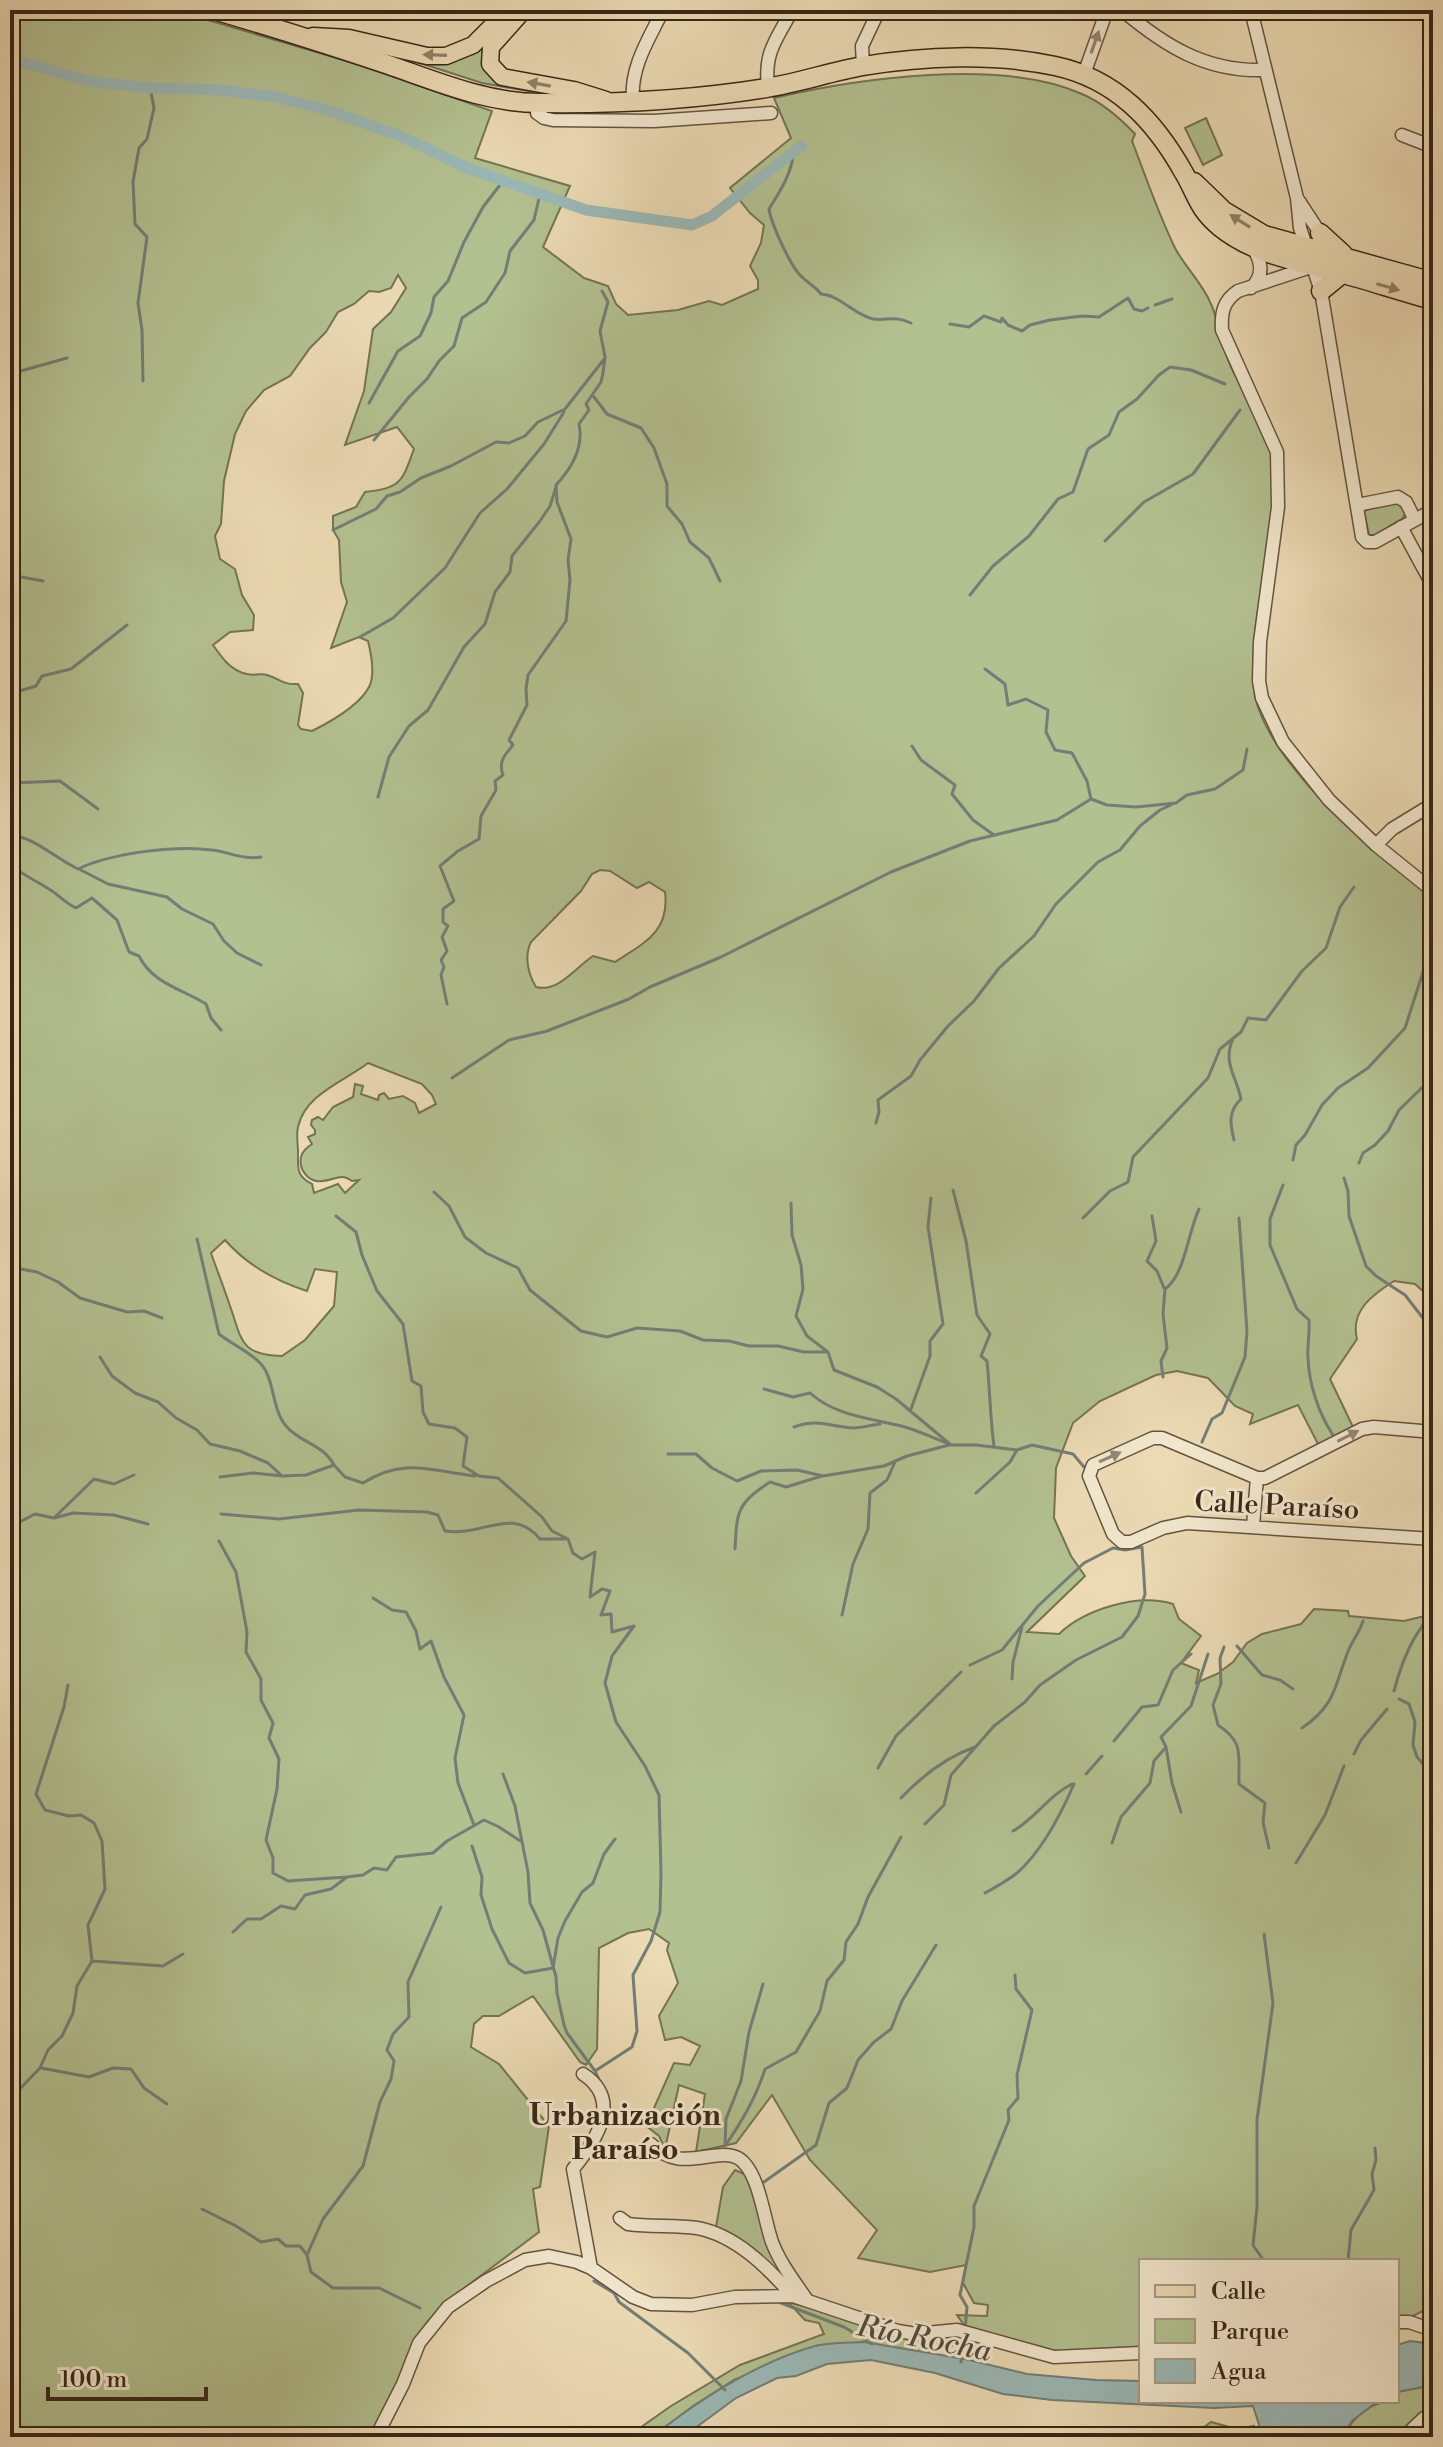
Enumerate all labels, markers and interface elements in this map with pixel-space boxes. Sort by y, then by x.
one-way arrow [1090,30,1102,54]
one-way arrow [421,49,447,62]
one-way arrow [526,77,551,89]
one-way arrow [1229,215,1251,229]
one-way arrow [1376,281,1400,294]
one-way arrow [1337,1429,1360,1443]
one-way arrow [1099,1450,1122,1463]
street label: Calle Paraíso [1194,1484,1360,1528]
district label: Urbanización Paraíso [529,2097,722,2169]
legend [1139,2259,1399,2403]
text: Calle [1211,2277,1266,2307]
water label: Río Rocha [853,2307,995,2371]
text: Parque [1211,2317,1289,2347]
scale bar [48,2351,206,2401]
text: Agua [1210,2357,1267,2387]
text: 100 m [60,2365,127,2395]

